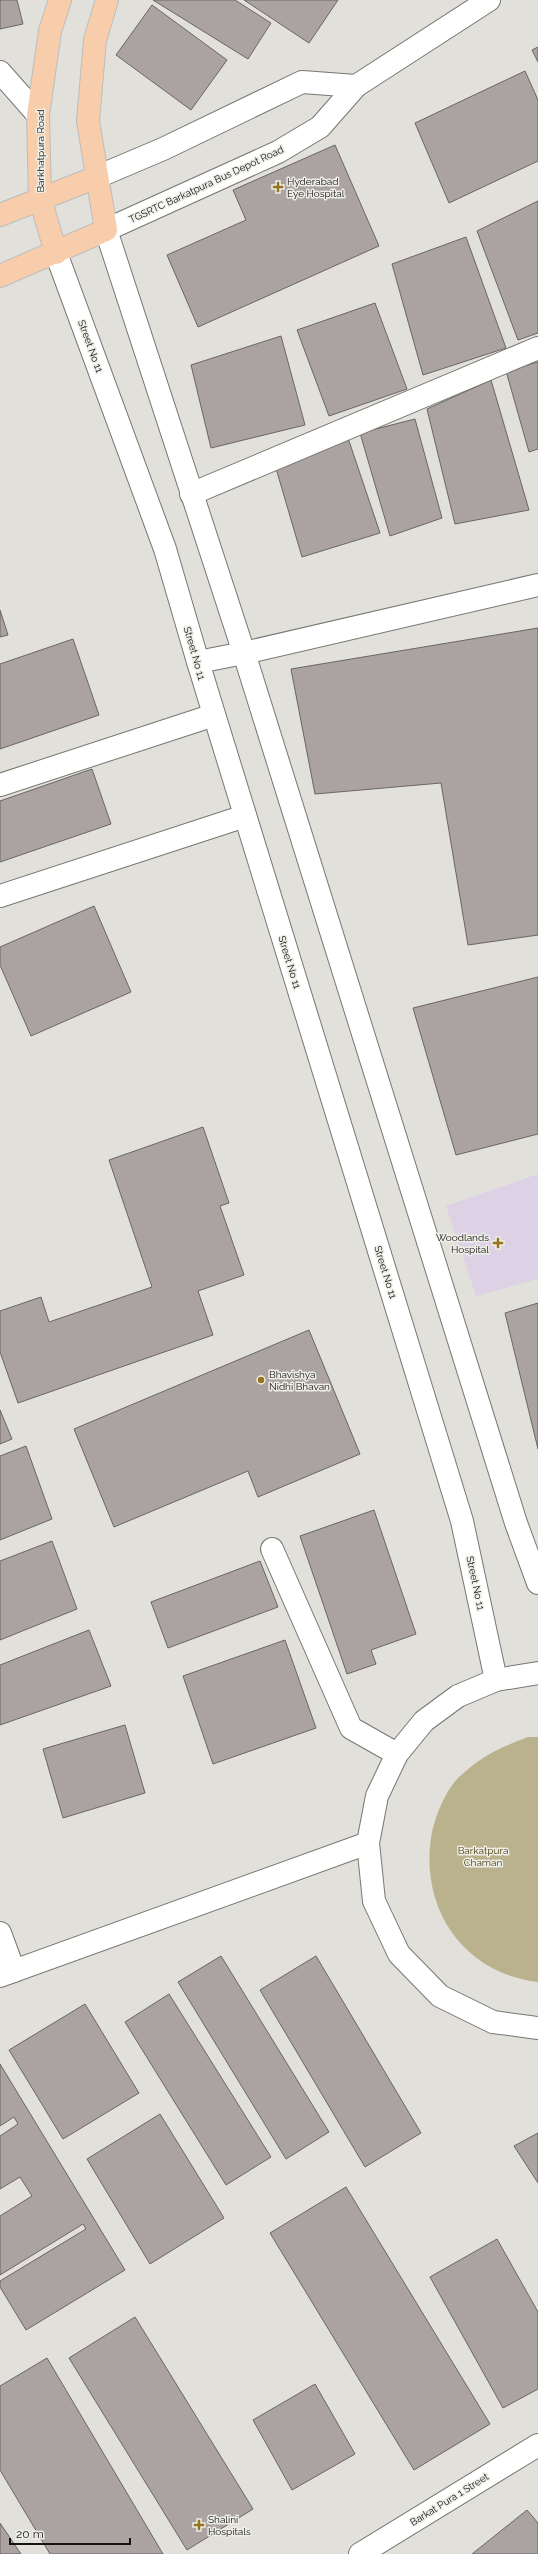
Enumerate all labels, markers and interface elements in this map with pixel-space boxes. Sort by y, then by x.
street label: Barkhatpura Road [35,109,46,193]
street label: TGSRTC Barkatpura Bus Depot Road [127,144,285,225]
place label: Hyderabad Eye Hospital [287,176,345,199]
marker: Hyderabad Eye Hospital [272,181,284,193]
street label: Street No 11 [76,318,105,375]
street label: Street No 11 [182,625,208,682]
street label: Street No 11 [276,934,303,991]
place label: Woodlands Hospital [436,1232,489,1255]
marker: Woodlands Hospital [492,1237,504,1249]
street label: Street No 11 [372,1244,399,1301]
place label: Bhavishya Nidhi Bhavan [269,1369,330,1392]
marker: Bhavishya Nidhi Bhavan [256,1375,266,1385]
street label: Street No 11 [464,1555,487,1612]
park label: Barkatpura Chaman [458,1845,508,1868]
street label: Barkat Pura 1 Street [408,2470,491,2528]
place label: Shalini Hospitals [208,2514,251,2537]
marker: Shalini Hospitals [193,2519,205,2531]
scale bar [10,2520,130,2546]
text: 20 m [16,2527,44,2541]

